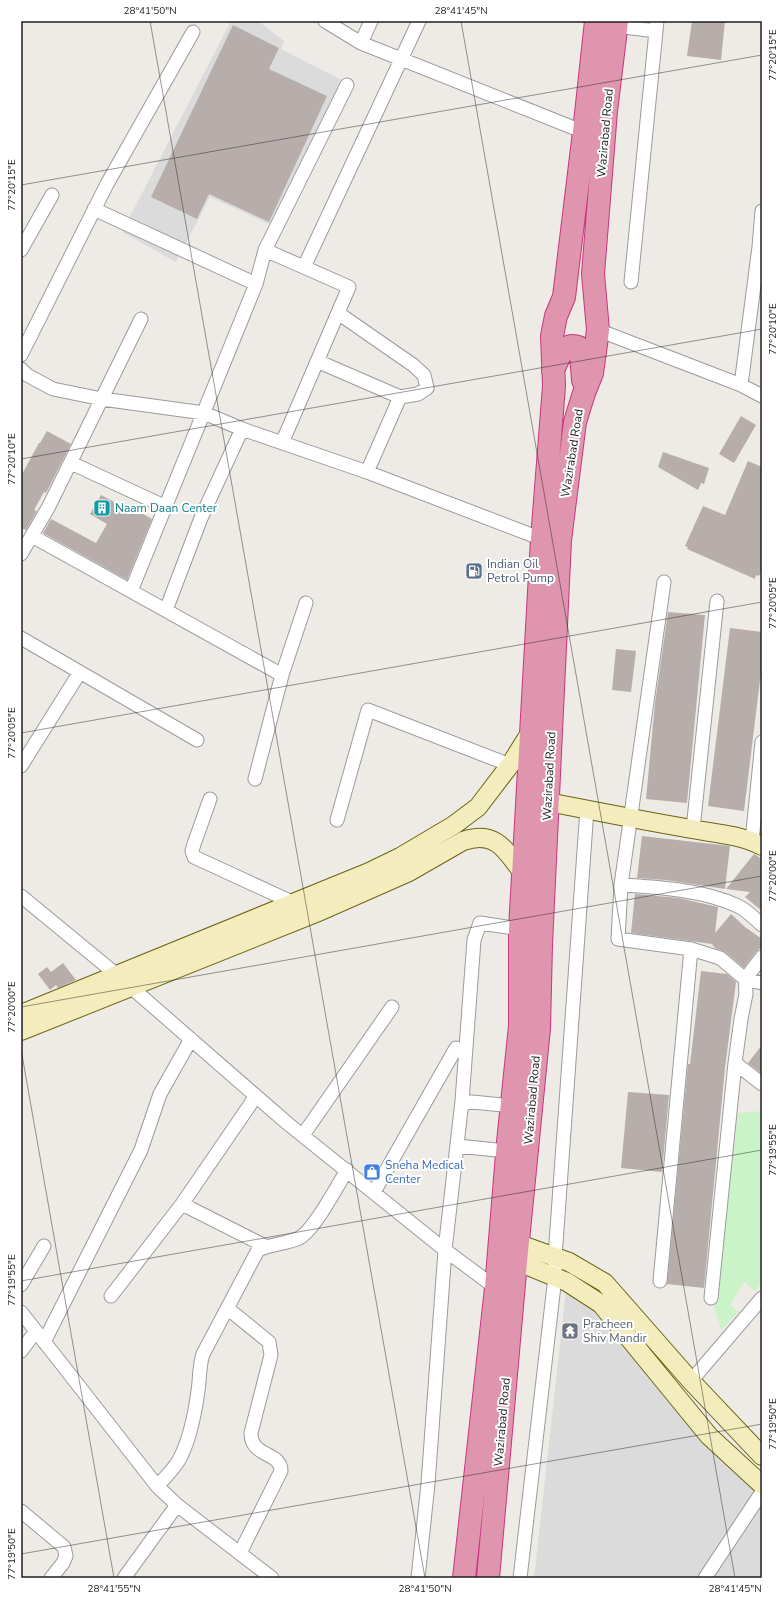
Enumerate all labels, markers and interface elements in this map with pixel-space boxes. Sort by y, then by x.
text: 28°41'50"N [123,4,177,18]
text: 28°41'45"N [434,4,488,18]
text: 77°20'15"E [766,29,780,81]
street label: Wazirabad Road [593,88,617,178]
text: 77°20'15"E [5,159,19,211]
text: 77°20'10"E [766,303,780,355]
street label: Wazirabad Road [557,408,587,498]
text: 77°20'10"E [5,433,19,485]
building icon: Naam Daan Center [92,498,112,518]
place label: Naam Daan Center [115,500,218,516]
place label: Indian Oil Petrol Pump [487,556,554,586]
fuel station icon: Indian Oil Petrol Pump [464,561,484,581]
text: 77°20'05"E [766,577,780,629]
text: 77°20'05"E [5,707,19,759]
street label: Wazirabad Road [539,731,559,821]
text: 77°20'00"E [766,850,780,902]
text: 77°20'00"E [5,981,19,1033]
street label: Wazirabad Road [520,1055,544,1145]
text: 77°19'55"E [766,1124,780,1176]
place label: Sneha Medical Center [385,1157,464,1187]
shop icon: Sneha Medical Center [362,1162,382,1182]
text: 77°19'55"E [5,1254,19,1306]
place label: Pracheen Shiv Mandir [583,1316,647,1346]
temple icon: Pracheen Shiv Mandir [560,1321,580,1341]
street label: Wazirabad Road [490,1377,514,1467]
text: 77°19'50"E [766,1398,780,1450]
text: 77°19'50"E [5,1528,19,1580]
text: 28°41'55"N [87,1582,141,1596]
text: 28°41'50"N [398,1582,452,1596]
text: 28°41'45"N [708,1582,762,1596]

